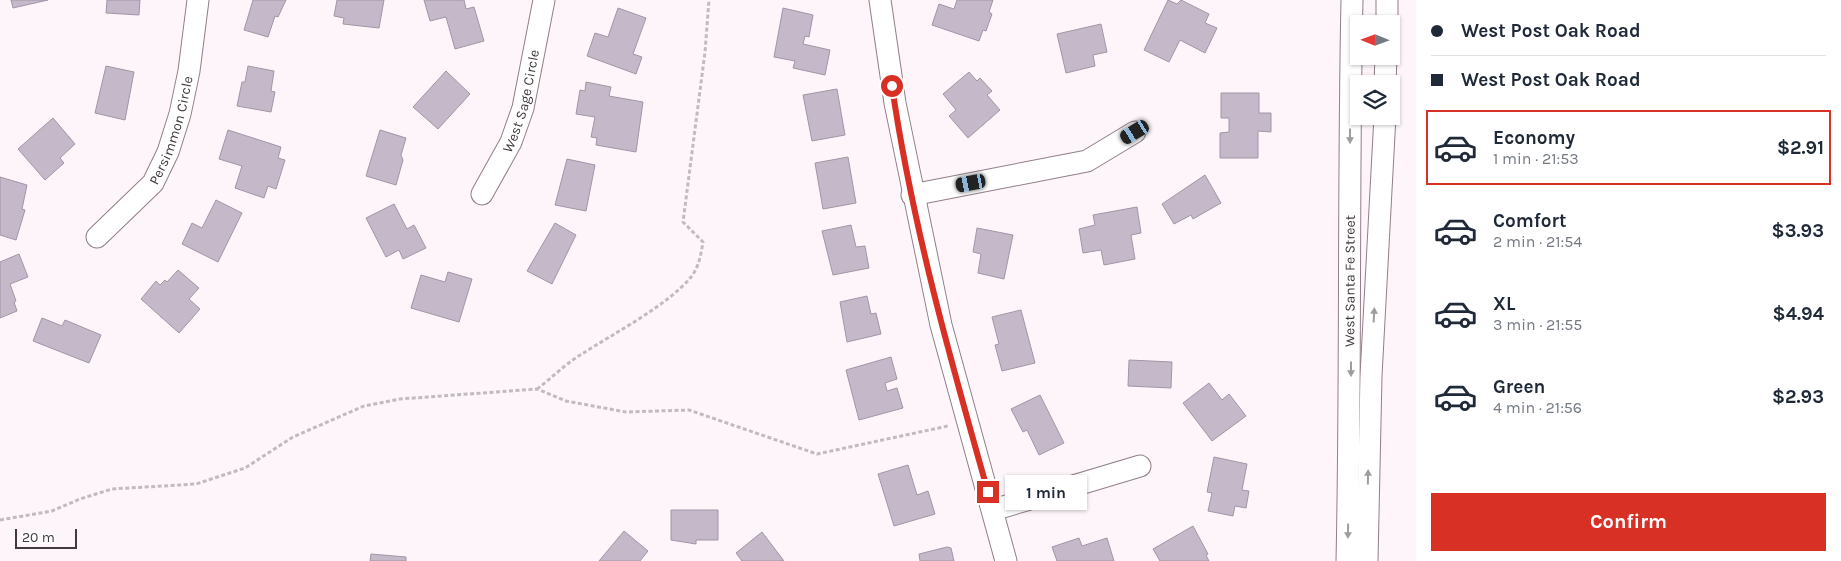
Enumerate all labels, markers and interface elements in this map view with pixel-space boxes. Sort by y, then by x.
north arrow [1350,15,1400,65]
map controls [1350,15,1400,125]
text: West Post Oak Road [1461,20,1641,42]
street label: West Sage Circle [499,48,543,156]
text: West Post Oak Road [1461,69,1641,91]
street label: Persimmon Circle [146,75,197,187]
route start [881,75,903,97]
button: layers [1350,75,1400,125]
car [1118,118,1151,146]
icon: car [1433,125,1478,170]
text: Economy [1493,127,1575,149]
one-way arrow [1346,128,1354,144]
text: $2.91 [1777,137,1824,159]
text: 1 min · 21:53 [1493,149,1579,168]
car [954,173,987,193]
icon: car [1433,208,1478,253]
text: Comfort [1493,210,1567,232]
street label: West Santa Fe Street [1341,215,1359,347]
text: $3.93 [1772,220,1824,242]
text: 2 min · 21:54 [1493,232,1582,251]
icon: car [1433,291,1478,336]
text: XL [1493,293,1515,315]
text: $4.94 [1773,303,1824,325]
one-way arrow [1371,307,1379,323]
text: 3 min · 21:55 [1493,315,1582,334]
one-way arrow [1347,361,1355,377]
icon: car [1433,374,1478,419]
text: Green [1493,376,1545,398]
text: $2.93 [1772,386,1824,408]
text: 4 min · 21:56 [1493,398,1582,417]
one-way arrow [1365,469,1373,485]
callout: 1 min [1006,474,1088,510]
route end [977,481,999,503]
text: 1 min [1026,483,1066,502]
button: Confirm [1431,493,1826,551]
one-way arrow [1344,523,1352,539]
scale bar [15,526,78,549]
text: 20 m [22,529,55,546]

